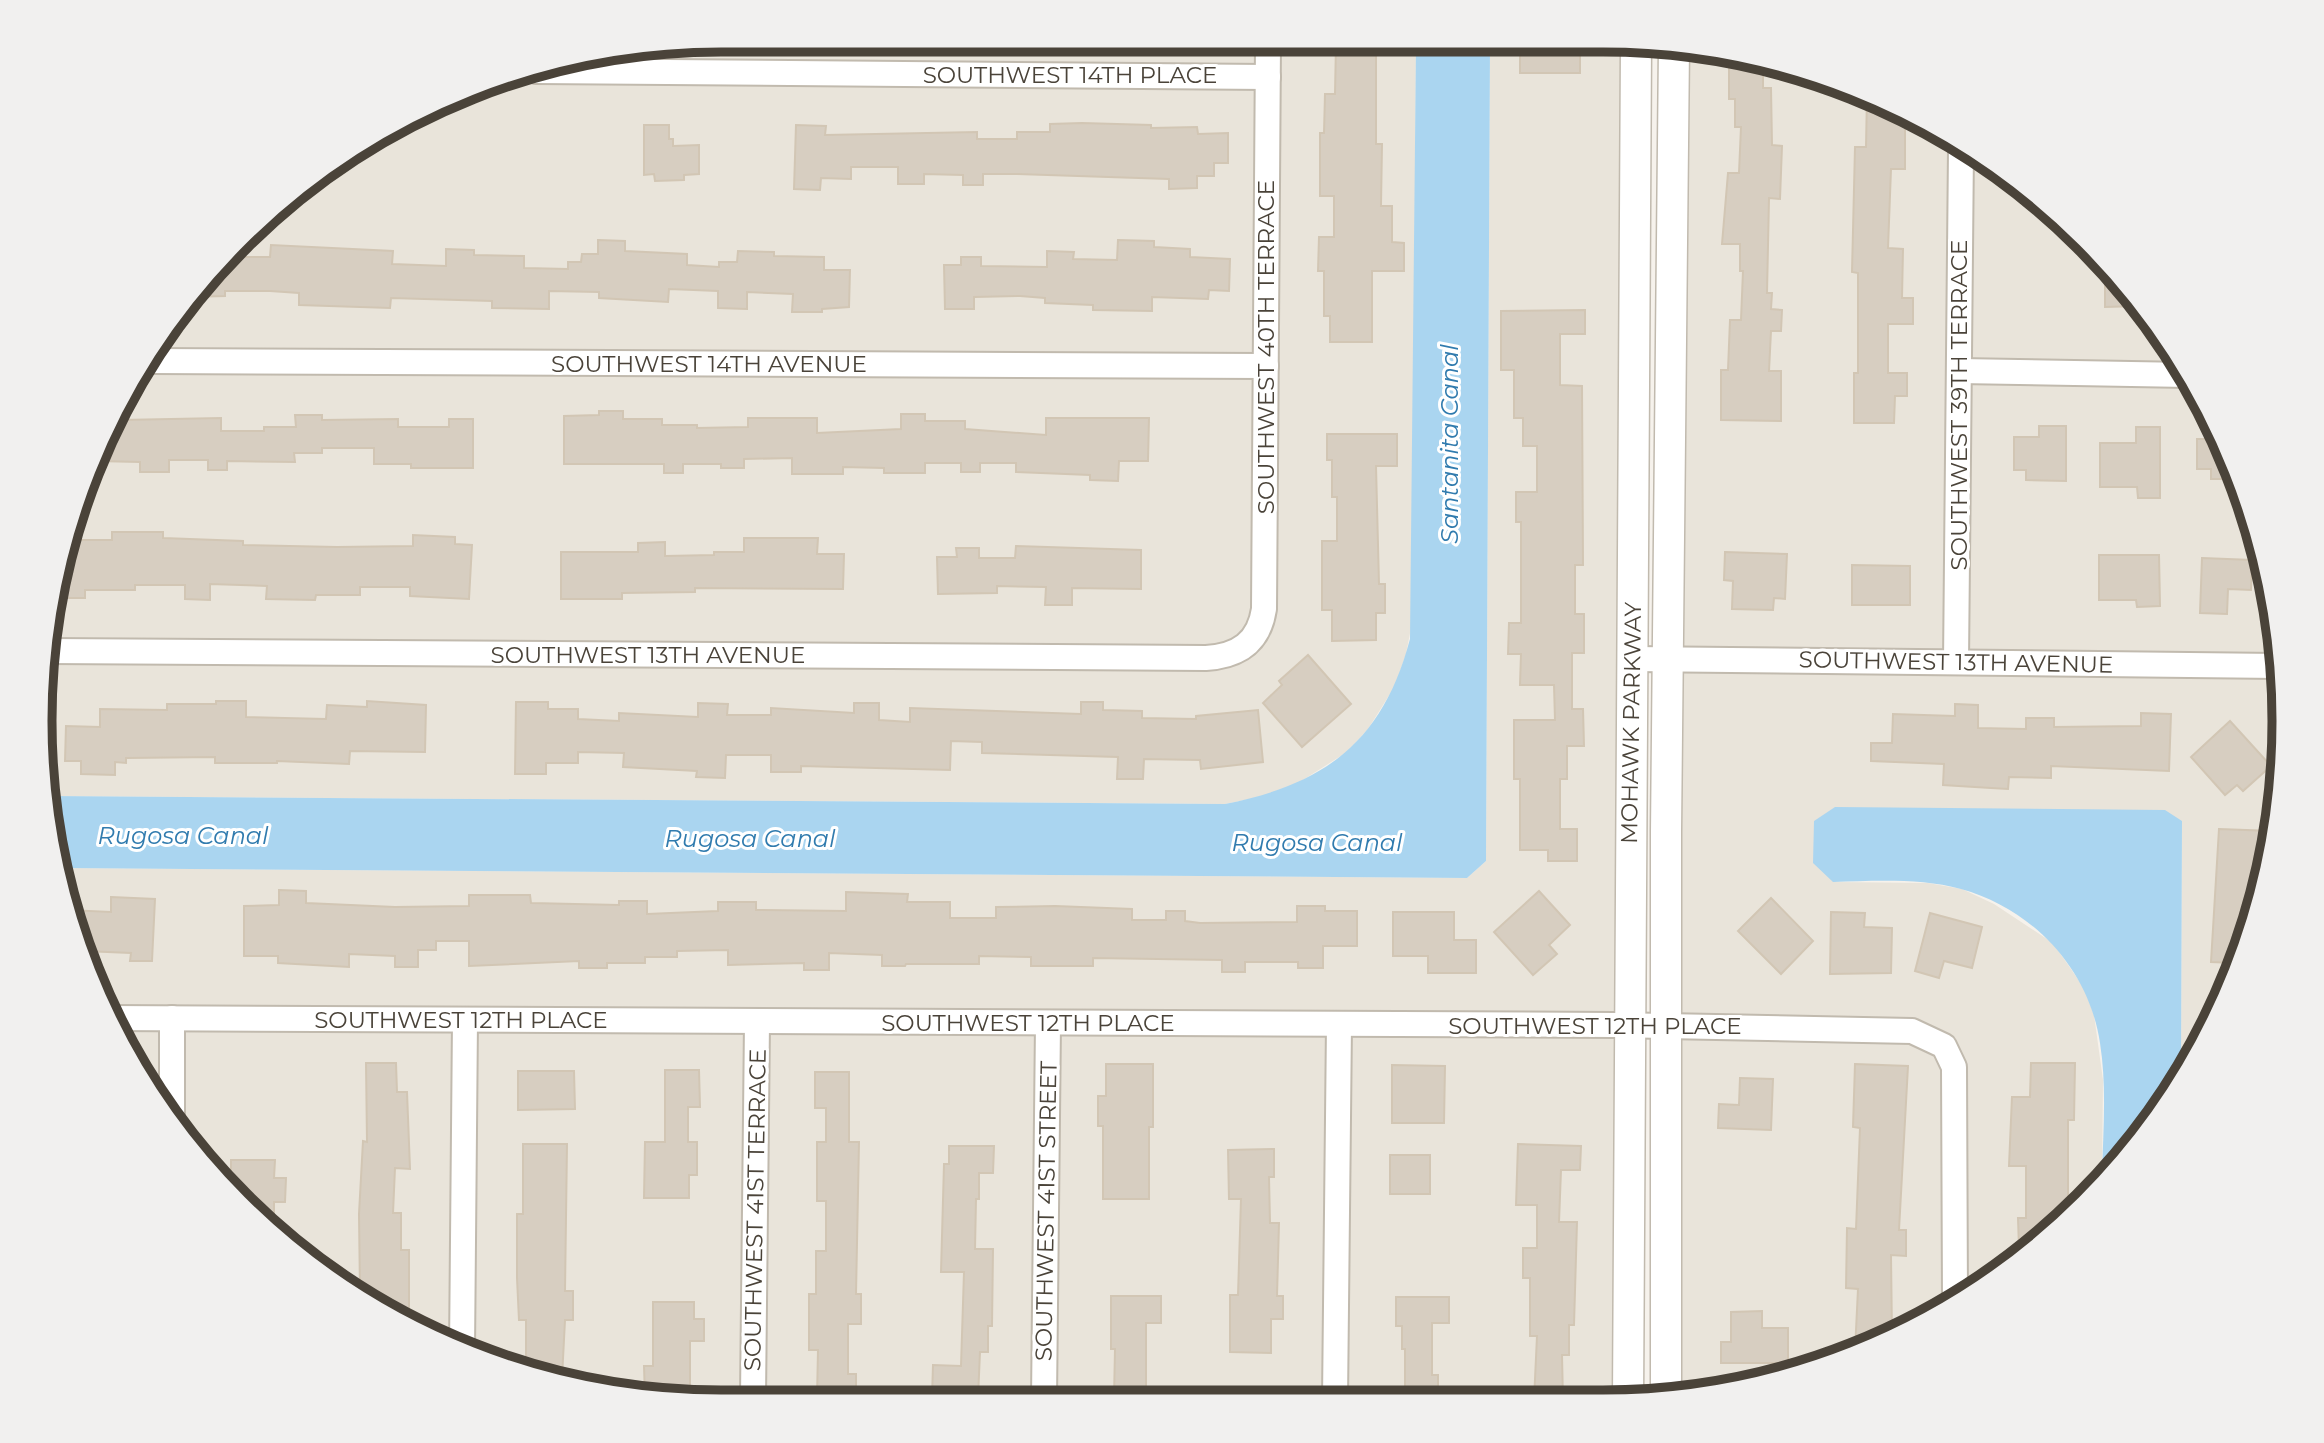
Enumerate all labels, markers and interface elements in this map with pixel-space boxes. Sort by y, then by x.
street label: SOUTHWEST 14TH PLACE [923,61,1217,89]
street label: SOUTHWEST 40TH TERRACE [1252,180,1280,514]
street label: SOUTHWEST 39TH TERRACE [1945,240,1973,570]
water label: Santanita Canal [1435,344,1464,544]
street label: SOUTHWEST 14TH AVENUE [551,350,867,378]
street label: MOHAWK PARKWAY [1615,601,1647,844]
street label: SOUTHWEST 13TH AVENUE [491,641,805,669]
street label: SOUTHWEST 13TH AVENUE [1798,645,2114,679]
water label: Rugosa Canal [97,821,269,850]
water label: Rugosa Canal [664,824,836,853]
water label: Rugosa Canal [1231,828,1403,857]
street label: SOUTHWEST 12TH PLACE [314,1006,608,1034]
street label: SOUTHWEST 12TH PLACE [881,1009,1175,1037]
street label: SOUTHWEST 12TH PLACE [1448,1012,1742,1040]
street label: SOUTHWEST 41ST TERRACE [738,1049,772,1371]
street label: SOUTHWEST 41ST STREET [1029,1060,1063,1361]

